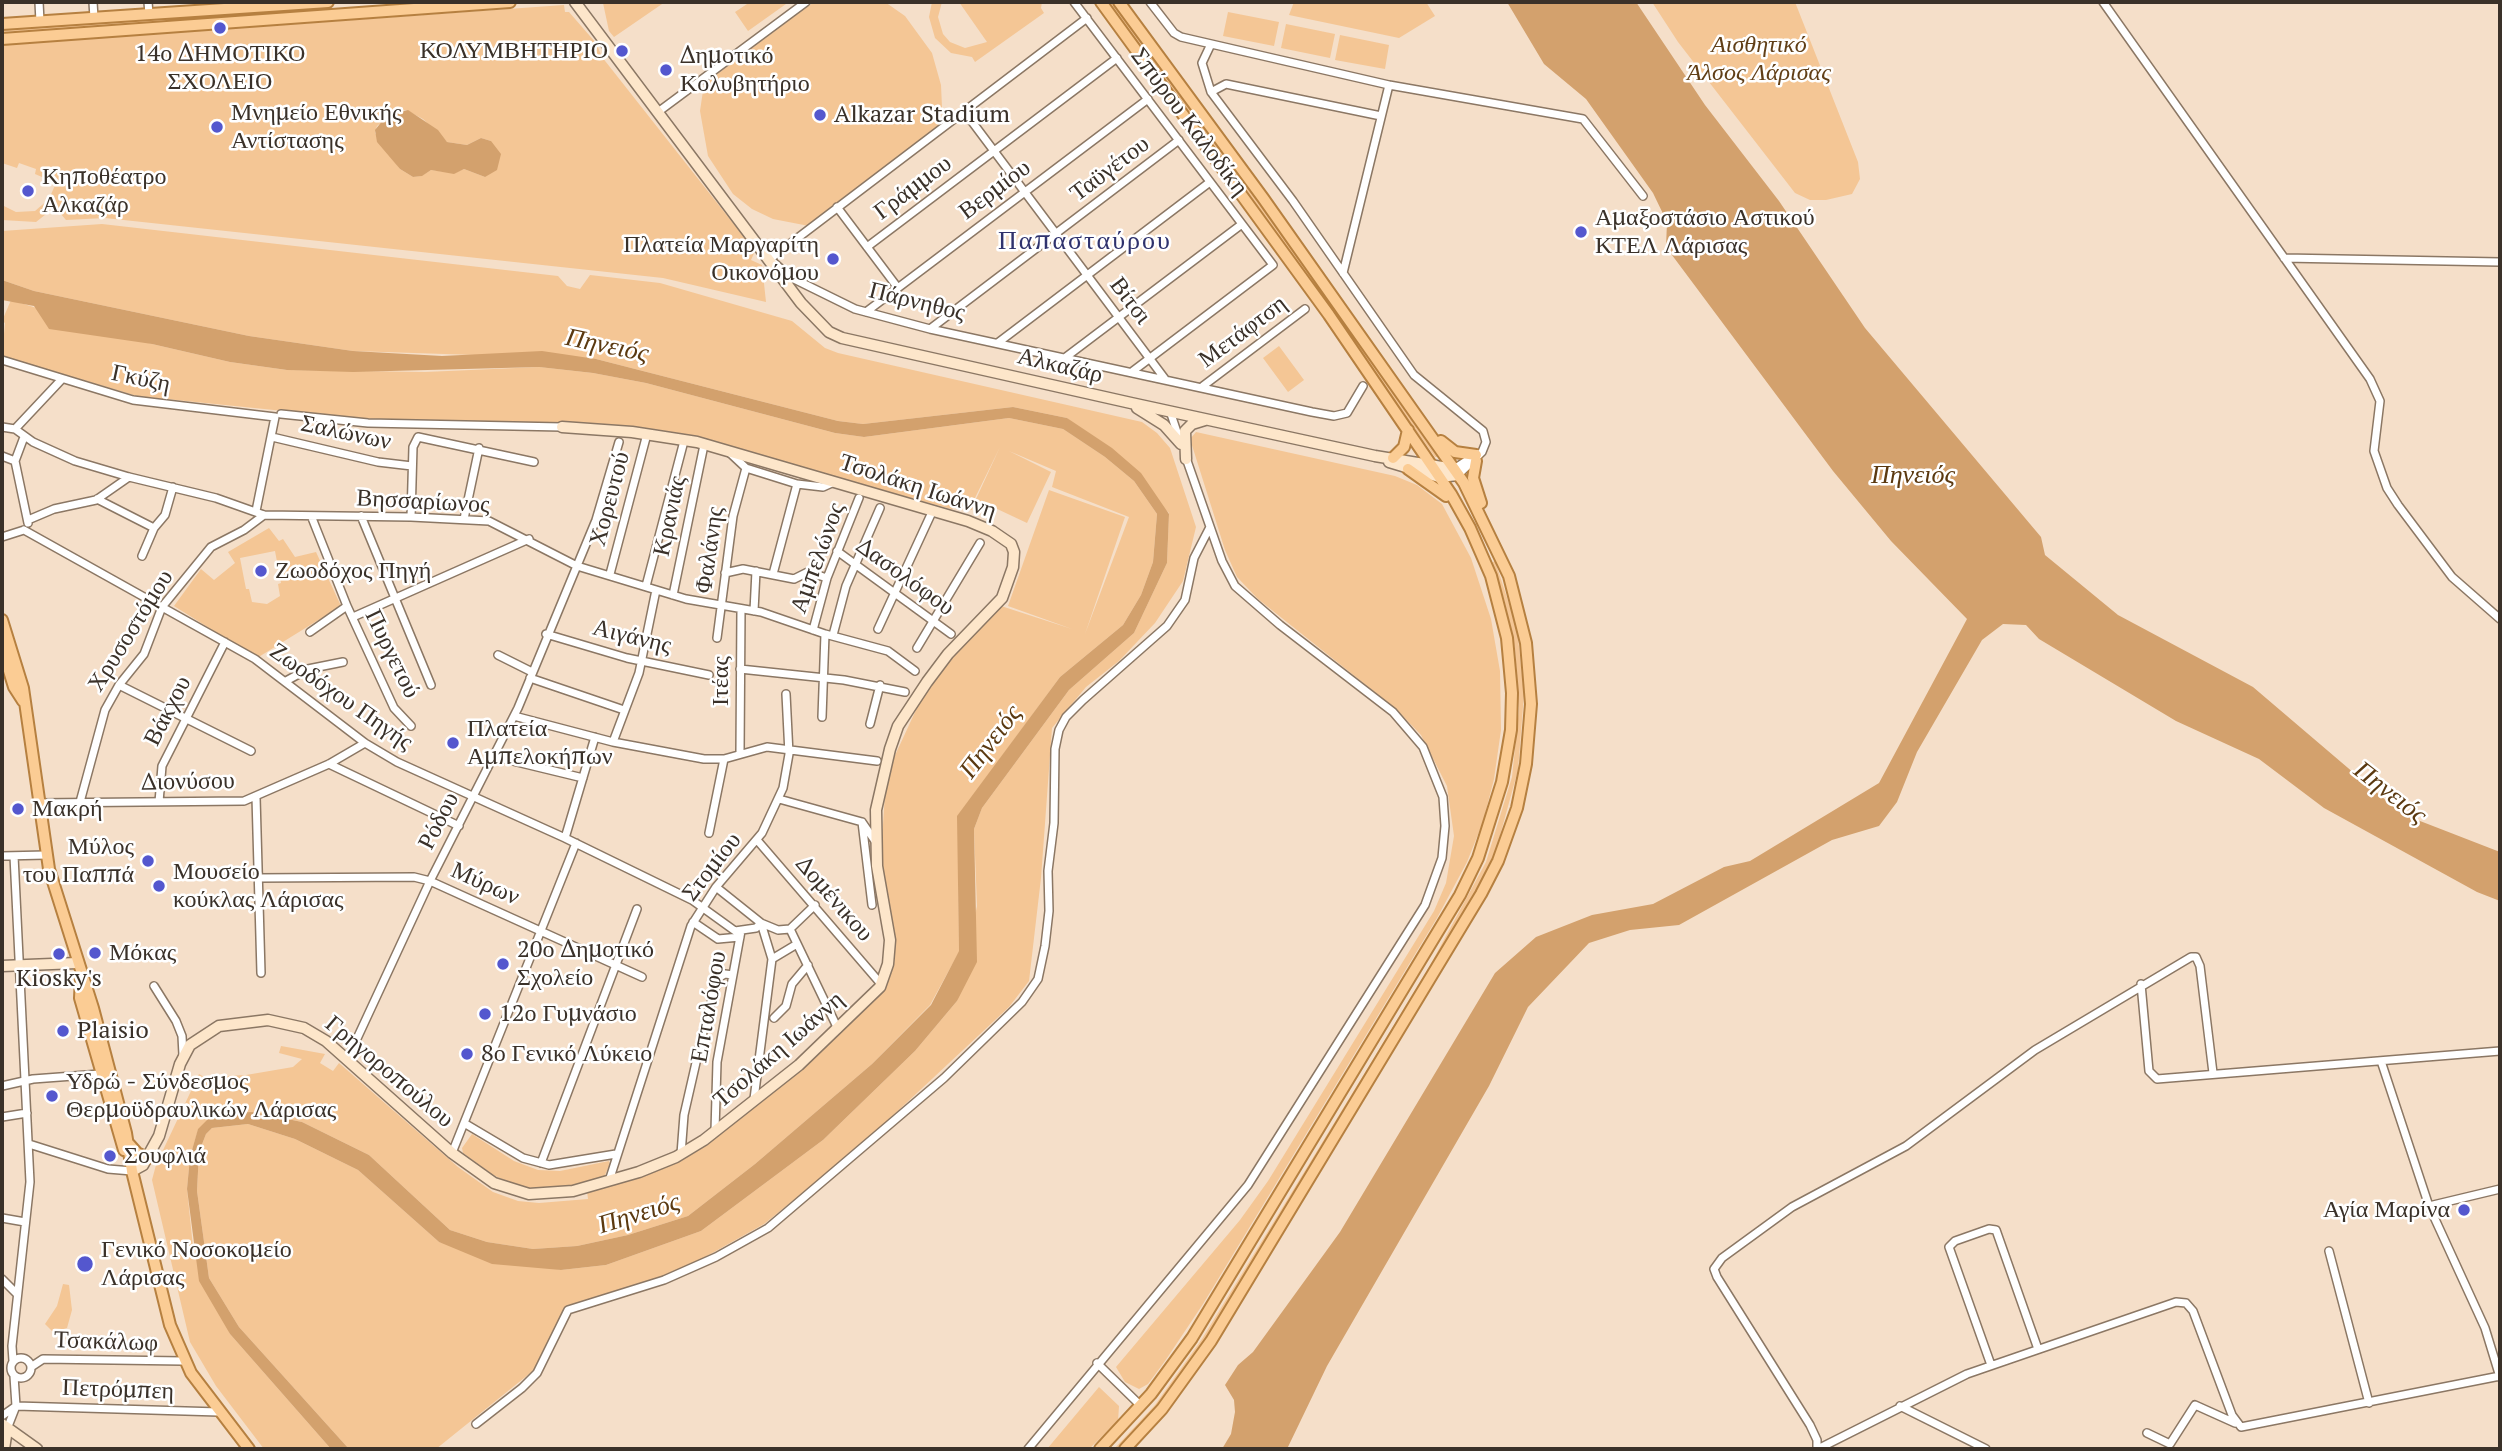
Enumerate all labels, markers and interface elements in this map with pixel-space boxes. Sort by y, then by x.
marker: 14ο ΔΗΜΟΤΙΚΟ ΣΧΟΛΕΙΟ [212,20,228,36]
park label: Αισθητικό Άλσος Λάρισας [1687,31,1831,87]
place label: ΚΟΛΥΜΒΗΤΗΡΙΟ [420,37,608,65]
place label: 14ο ΔΗΜΟΤΙΚΟ ΣΧΟΛΕΙΟ [135,40,305,96]
place label: Δημοτικό Κολυβητήριο [680,42,810,98]
marker: ΚΟΛΥΜΒΗΤΗΡΙΟ [614,43,630,59]
street label: Σπύρου Καλοδίκη [1124,43,1254,201]
marker: Δημοτικό Κολυβητήριο [658,62,674,78]
place label: Μνημείο Εθνικής Αντίστασης [231,99,401,155]
place label: Alkazar Stadium [834,101,1010,129]
marker: Alkazar Stadium [812,107,828,123]
marker: Μνημείο Εθνικής Αντίστασης [209,119,225,135]
street label: Ταϋγέτου [1065,130,1155,208]
street label: Γράμμου [868,149,958,227]
street label: Βερμίου [954,154,1036,226]
place label: Κηποθέατρο Αλκαζάρ [42,163,166,219]
marker: Κηποθέατρο Αλκαζάρ [20,183,36,199]
place label: Αμαξοστάσιο Αστικού ΚΤΕΛ Λάρισας [1595,204,1815,260]
marker: Αμαξοστάσιο Αστικού ΚΤΕΛ Λάρισας [1573,224,1589,240]
district label: Παπασταύρου [999,226,1171,258]
place label: Πλατεία Μαργαρίτη Οικονόμου [623,231,819,287]
marker: Πλατεία Μαργαρίτη Οικονόμου [825,251,841,267]
street label: Βίτσι [1103,272,1157,330]
street label: Πάρνηθος [866,276,968,328]
street label: Μετάφτση [1193,290,1293,374]
water label: Πηνειός [563,322,651,370]
street label: Αλκαζάρ [1014,342,1106,390]
street label: Γκύζη [109,359,173,399]
street label: Σαλώνων [298,409,394,457]
street label: Τσολάκη Ιωάννη [836,448,1000,526]
street label: Χορευτού [584,449,636,549]
water label: Πηνειός [1871,460,1955,492]
street label: Κρανιάς [647,473,693,559]
street label: Βησσαρίωνος [356,484,490,520]
street label: Αμπελώνος [785,499,851,617]
street label: Φαλάνης [690,505,730,595]
street label: Δασολόφου [850,532,960,622]
place label: Ζωοδόχος Πηγή [275,557,431,585]
marker: Ζωοδόχος Πηγή [253,563,269,579]
street label: Χρυσοστόμου [82,565,180,697]
street label: Πυργετού [358,605,426,703]
street label: Αιγάνης [590,613,674,661]
street label: Ζωοδόχου Πηγής [264,637,418,757]
street label: Ιτέας [707,656,735,706]
street label: Βάκχου [138,671,198,751]
water label: Πηνειός [953,699,1029,785]
place label: Πλατεία Αμπελοκήπων [467,715,613,771]
marker: Πλατεία Αμπελοκήπων [445,735,461,751]
water label: Πηνειός [2347,755,2433,831]
street label: Διονύσου [141,767,235,797]
street label: Ρόδου [412,787,466,855]
place label: Μακρή [32,795,103,823]
marker: Μακρή [10,801,26,817]
street label: Στομίου [676,827,748,907]
place label: Μύλος του Παππά [23,833,134,889]
street label: Δομένικου [789,850,879,948]
marker: Μύλος του Παππά [140,853,156,869]
street label: Μύρων [446,856,524,912]
place label: Μουσείο κούκλας Λάρισας [173,858,344,914]
marker: Μουσείο κούκλας Λάρισας [151,878,167,894]
place label: 20ο Δημοτικό Σχολείο [517,936,654,992]
place label: Μόκας [109,939,176,967]
marker: Μόκας [87,945,103,961]
marker: Kiosky's [51,946,67,962]
street label: Επταλόφου [685,949,733,1065]
marker: 20ο Δημοτικό Σχολείο [495,956,511,972]
place label: Kiosky's [16,965,102,993]
street label: Τσολάκη Ιωάννη [708,986,850,1114]
place label: 12ο Γυμνάσιο [499,1000,637,1028]
marker: 12ο Γυμνάσιο [477,1006,493,1022]
street label: Γρηγοροπούλου [319,1010,459,1134]
place label: Plaisio [77,1017,149,1045]
marker: Plaisio [55,1023,71,1039]
place label: 8ο Γενικό Λύκειο [481,1040,652,1068]
marker: 8ο Γενικό Λύκειο [459,1046,475,1062]
place label: Υδρώ - Σύνδεσμος Θερμοϋδραυλικών Λάρισας [66,1068,336,1124]
marker: Υδρώ - Σύνδεσμος Θερμοϋδραυλικών Λάρισας [44,1088,60,1104]
place label: Σουφλιά [124,1142,206,1170]
marker: Σουφλιά [102,1148,118,1164]
water label: Πηνειός [594,1187,684,1241]
place label: Αγία Μαρίνα [2323,1196,2450,1224]
marker: Αγία Μαρίνα [2456,1202,2472,1218]
place label: Γενικό Νοσοκομείο Λάρισας [101,1236,292,1292]
marker: Γενικό Νοσοκομείο Λάρισας [75,1254,95,1274]
street label: Τσακάλωφ [53,1326,159,1358]
street label: Πετρόμπεη [61,1374,175,1406]

